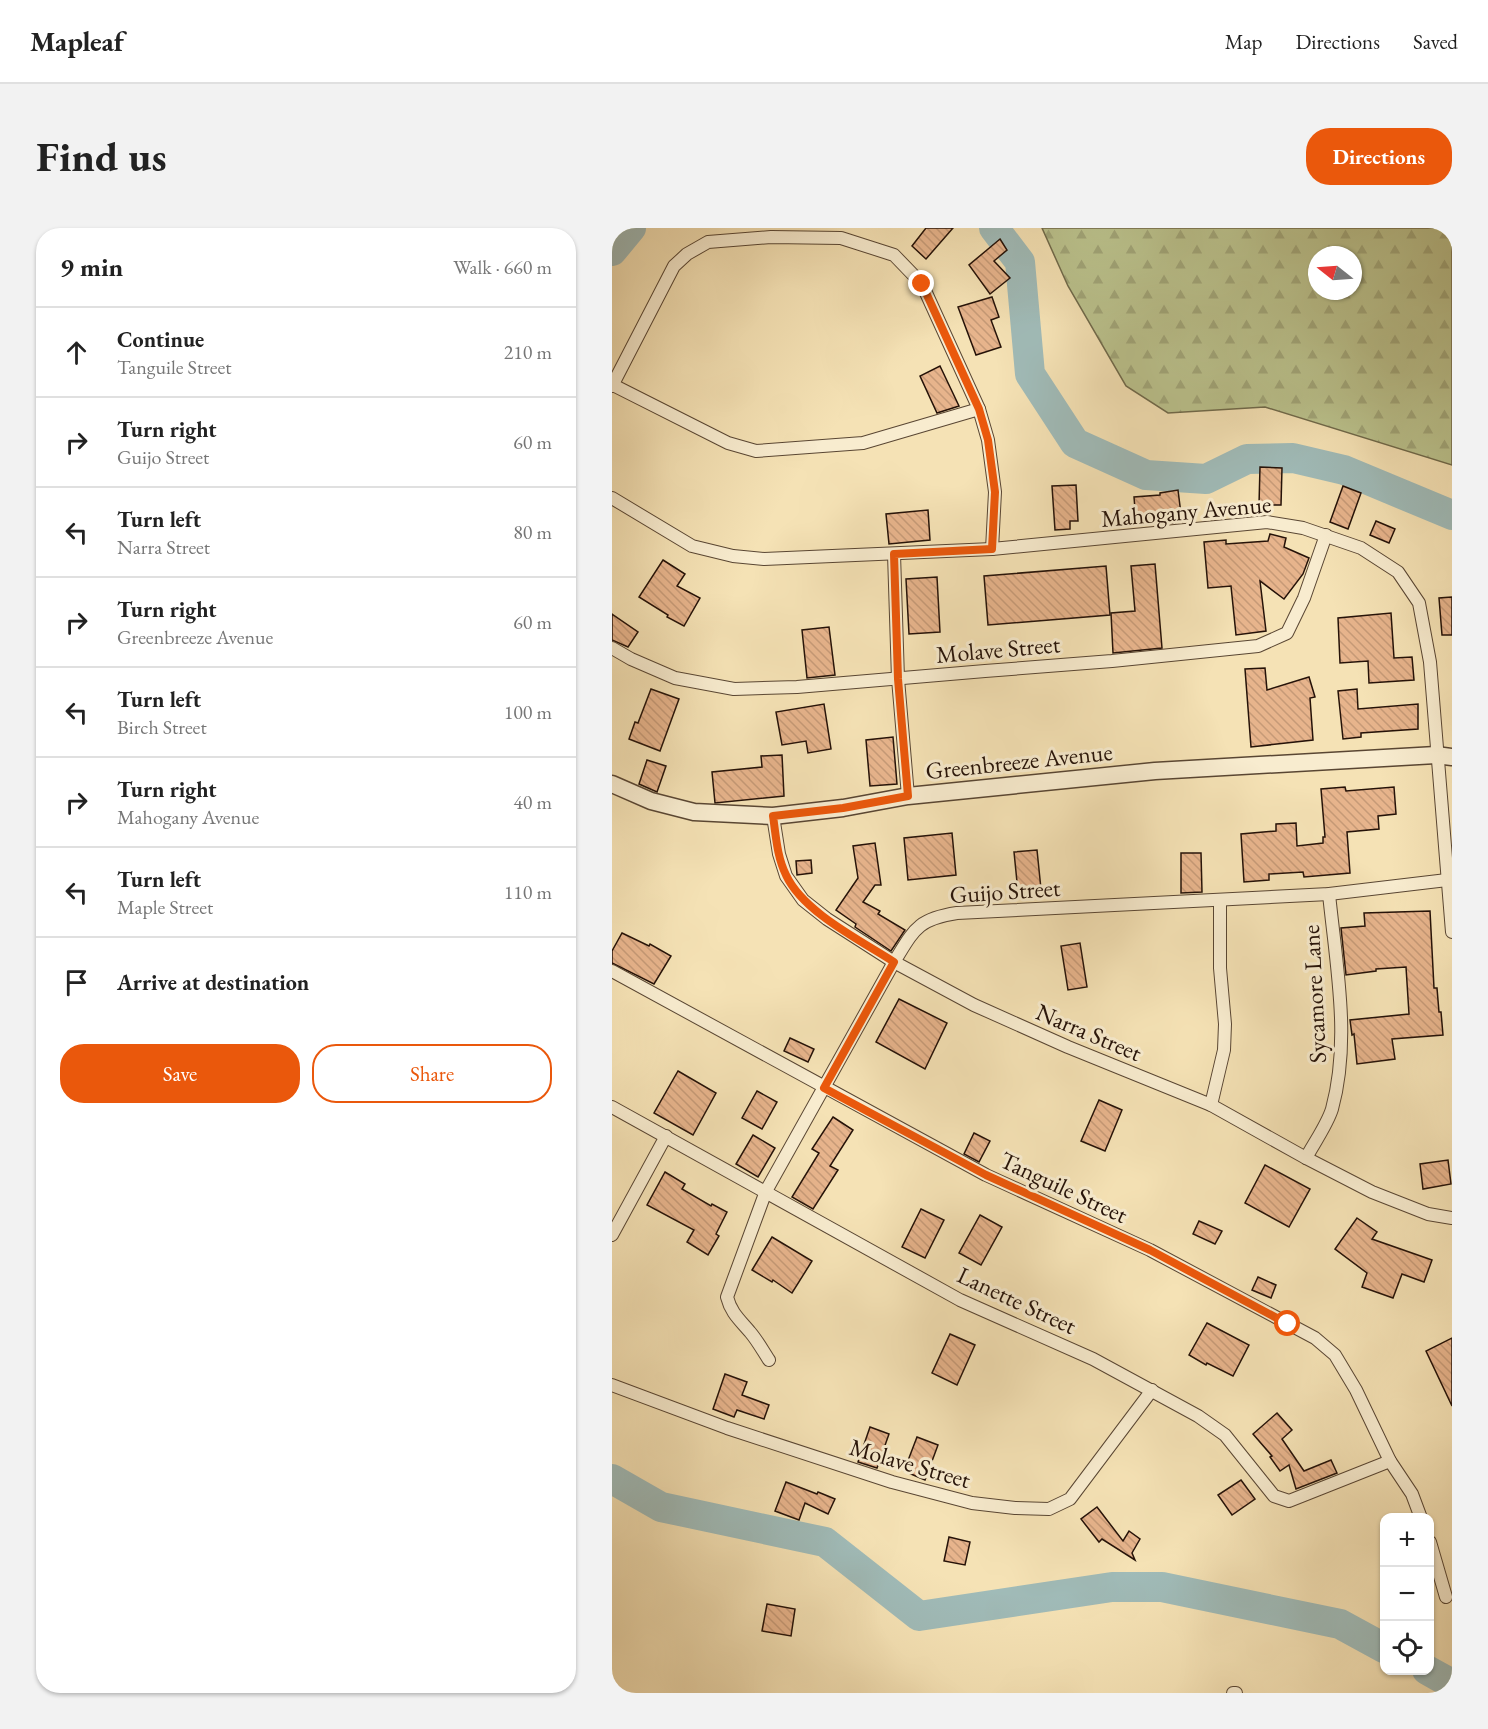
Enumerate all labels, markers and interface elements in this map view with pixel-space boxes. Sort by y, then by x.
text: Mapleaf [30,23,124,59]
text: Map [1225,28,1262,55]
text: Directions [1295,28,1380,55]
text: Saved [1413,28,1458,55]
button: Directions [1306,128,1452,185]
text: Find us [36,129,167,184]
north arrow [1308,246,1362,300]
text: 9 min [60,250,123,284]
text: Walk · 660 m [453,254,552,280]
route end [908,270,934,296]
text: Continue [117,325,204,354]
icon: ahead [60,336,93,369]
text: 210 m [504,339,552,365]
text: Tanguile Street [117,354,232,380]
text: Turn right [117,415,216,444]
icon: right [60,426,93,459]
text: 60 m [513,429,552,455]
text: Guijo Street [117,444,209,470]
street label: Mahogany Avenue [1100,488,1272,534]
text: Turn left [117,505,201,534]
icon: left [60,516,93,549]
text: 80 m [513,519,552,545]
text: Narra Street [117,534,210,560]
text: Turn right [117,595,216,624]
icon: right [60,606,93,639]
text: 60 m [513,609,552,635]
text: Greenbreeze Avenue [117,624,273,650]
street label: Molave Street [935,628,1062,670]
text: Turn left [117,685,201,714]
icon: left [60,696,93,729]
text: 100 m [504,699,552,725]
text: Birch Street [117,714,207,740]
street label: Greenbreeze Avenue [924,736,1114,786]
text: Turn right [117,775,216,804]
icon: right [60,786,93,819]
text: 40 m [513,789,552,815]
text: Mahogany Avenue [117,804,259,830]
text: Turn left [117,865,201,894]
street label: Guijo Street [949,872,1062,910]
icon: left [60,876,93,909]
text: 110 m [504,879,552,905]
text: Maple Street [117,894,213,920]
street label: Sycamore Lane [1295,924,1333,1064]
icon: arrive [60,966,93,999]
text: Arrive at destination [117,968,309,997]
street label: Narra Street [1032,996,1147,1068]
button: Save [60,1044,300,1103]
button: Share [312,1044,552,1103]
street label: Tanguile Street [995,1144,1133,1230]
street label: Lanette Street [953,1259,1082,1341]
route start [1274,1310,1300,1336]
street label: Molave Street [846,1431,974,1495]
map controls [1380,1513,1434,1675]
button: + [1380,1513,1434,1567]
button: − [1380,1567,1434,1621]
button: locate [1380,1621,1434,1675]

